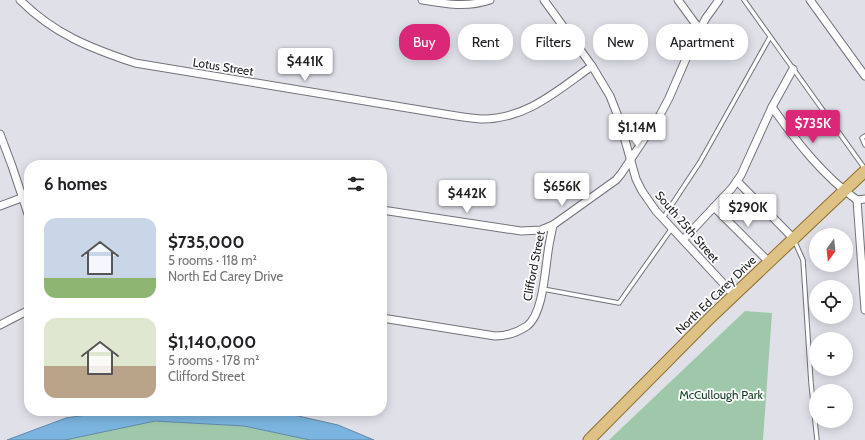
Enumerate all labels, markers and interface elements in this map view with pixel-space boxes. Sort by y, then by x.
chip: Buy [399,24,450,60]
chip: Rent [458,24,513,60]
chip: Filters [521,24,585,60]
chip: New [593,24,648,60]
chip: Apartment [656,24,748,60]
pin: $441K [277,48,333,82]
text: $441K [287,53,323,69]
street label: Lotus Street [192,54,254,79]
pin: $735K [785,110,841,144]
pin: $1.14M [604,114,670,148]
text: $735K [795,115,831,131]
text: $1.14M [618,119,656,135]
icon: filters [345,173,367,195]
pin: $656K [534,173,590,207]
text: 6 homes [44,174,107,194]
text: $656K [543,178,581,194]
pin: $442K [439,180,495,214]
text: $442K [448,185,486,201]
street label: South 25th Street [652,188,723,266]
pin: $290K [720,194,776,228]
text: $290K [728,199,768,215]
north arrow [809,228,853,272]
map controls [809,228,853,428]
street label: Clifford Street [519,230,548,302]
text: $735,000 [168,232,245,252]
icon: home [76,234,124,282]
text: 5 rooms · 118 m² [168,252,257,268]
street label: North Ed Carey Drive [672,252,759,337]
text: North Ed Carey Drive [168,268,283,284]
button: locate [809,280,853,324]
text: $1,140,000 [168,332,256,352]
button: + [809,332,853,376]
icon: home [76,334,124,382]
text: 5 rooms · 178 m² [168,352,259,368]
text: Clifford Street [168,368,245,384]
button: − [809,384,853,428]
park label: McCullough Park [679,387,763,402]

